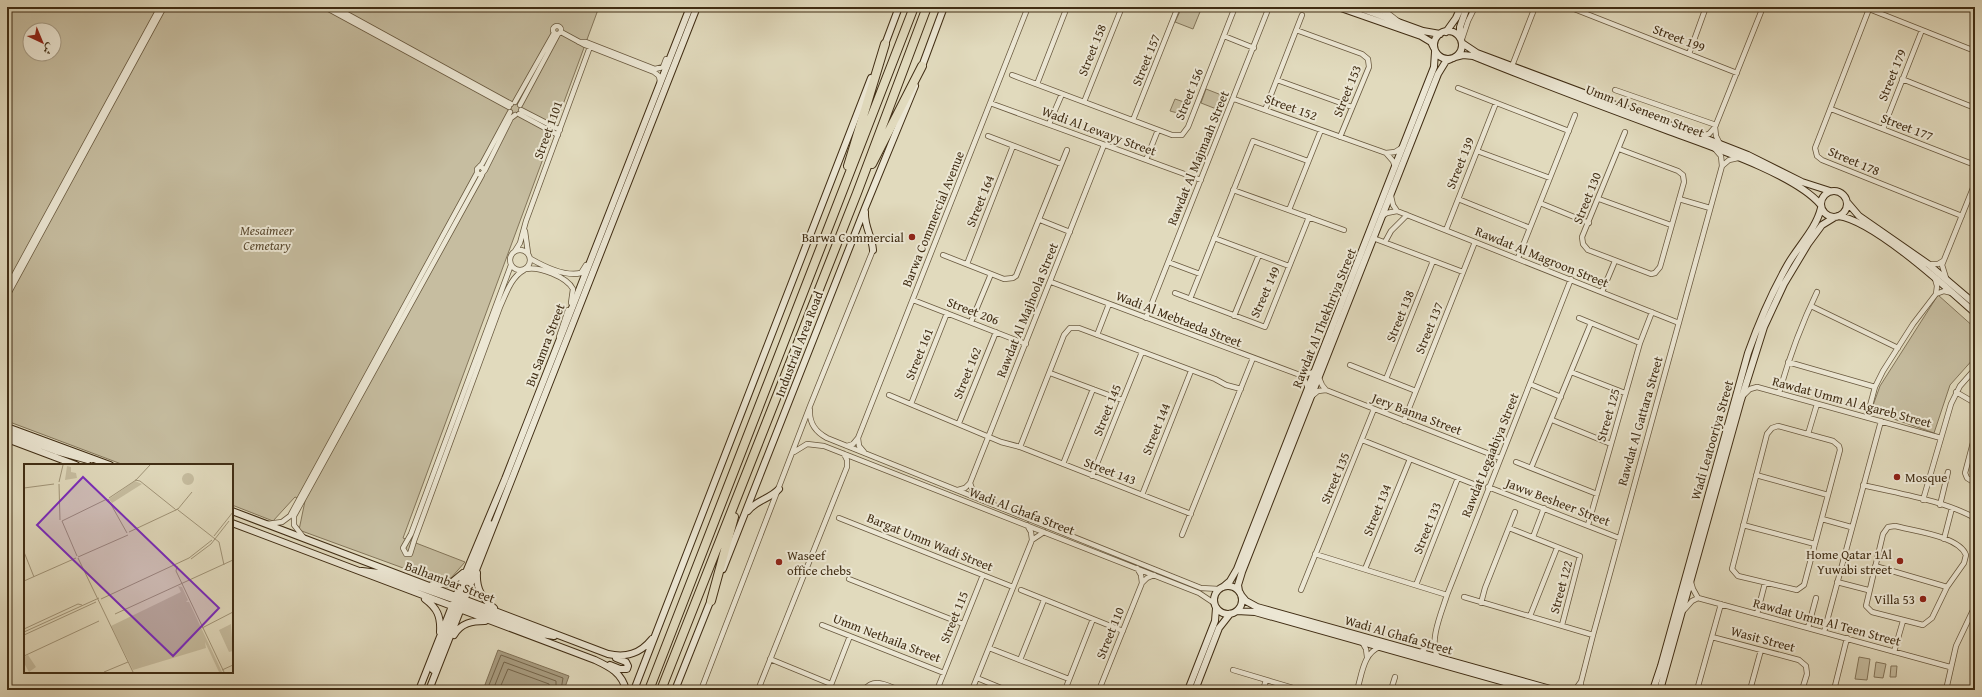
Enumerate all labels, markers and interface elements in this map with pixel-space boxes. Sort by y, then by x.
street label: Street 199 [1650,19,1708,57]
street label: Street 158 [1073,21,1111,79]
north arrow [22,22,62,62]
street label: Street 157 [1127,31,1165,89]
text: ش [39,40,58,59]
street label: Street 179 [1873,46,1911,104]
street label: Street 153 [1328,62,1366,120]
street label: Street 156 [1170,65,1208,123]
street label: Umm Al Seneem Street [1583,80,1707,142]
street label: Rawdat Al Majmaah Street [1162,87,1234,228]
street label: Street 152 [1262,89,1320,125]
street label: Street 1101 [529,98,567,162]
street label: Wadi Al Lewayy Street [1039,101,1159,161]
street label: Street 177 [1878,108,1936,146]
street label: Street 139 [1441,134,1479,192]
street label: Street 178 [1825,142,1883,180]
street label: Barwa Commercial Avenue [897,148,969,290]
street label: Street 130 [1568,169,1606,227]
street label: Street 164 [961,172,999,230]
park label: Mesaimeer Cemetary [240,221,295,255]
street label: Rawdat Al Magroon Street [1472,222,1612,293]
place label: Barwa Commercial [802,228,904,247]
marker: Barwa Commercial [907,232,917,242]
street label: Rawdat Al Majhoola Street [991,239,1063,380]
street label: Rawdat Al Thekhriya Street [1287,245,1361,391]
street label: Street 149 [1245,263,1285,321]
street label: Wadi Al Mebtaeda Street [1113,286,1245,352]
street label: Street 138 [1381,287,1419,345]
street label: Industrial Area Road [770,288,828,400]
street label: Street 206 [944,292,1002,330]
street label: Street 137 [1410,299,1448,357]
street label: Bu Samra Street [520,300,570,389]
street label: Street 161 [900,325,938,383]
street label: Street 162 [948,344,986,402]
street label: Rawdat Al Gattara Street [1612,354,1668,488]
street label: Rawdat Umm Al Agareb Street [1770,372,1934,433]
street label: Wadi Leatooriya Street [1686,378,1738,502]
street label: Street 145 [1088,381,1126,439]
street label: Street 125 [1591,386,1625,444]
street label: Jery Banna Street [1367,387,1465,440]
street label: Rawdat Legaabiya Street [1456,389,1524,520]
street label: Street 144 [1137,400,1175,458]
street label: Street 135 [1316,449,1354,507]
street label: Street 143 [1081,452,1139,490]
inset map [24,464,233,673]
place label: Mosque [1905,468,1947,487]
marker: Mosque [1892,472,1902,482]
street label: Jaww Besheer Street [1501,473,1613,531]
street label: Street 134 [1358,481,1396,539]
street label: Wadi Al Ghafa Street [966,482,1078,540]
street label: Street 133 [1408,499,1446,557]
street label: Bargat Umm Wadi Street [864,508,996,576]
place label: Home Qatar 1Al Yuwabi street [1806,545,1892,579]
place label: Waseef office chebs [787,546,851,580]
street label: Balhambar Street [402,556,498,608]
marker: Home Qatar 1Al Yuwabi street [1895,556,1905,566]
marker: Waseef office chebs [774,557,784,567]
street label: Street 122 [1545,558,1577,616]
street label: Street 115 [935,588,973,646]
place label: Villa 53 [1874,590,1915,609]
street label: Rawdat Umm Al Teen Street [1751,593,1903,651]
marker: Villa 53 [1918,594,1928,604]
street label: Street 110 [1091,604,1129,662]
street label: Umm Nethaila Street [830,609,944,668]
street label: Wadi Al Ghafa Street [1343,610,1456,660]
street label: Wasit Street [1729,621,1798,657]

